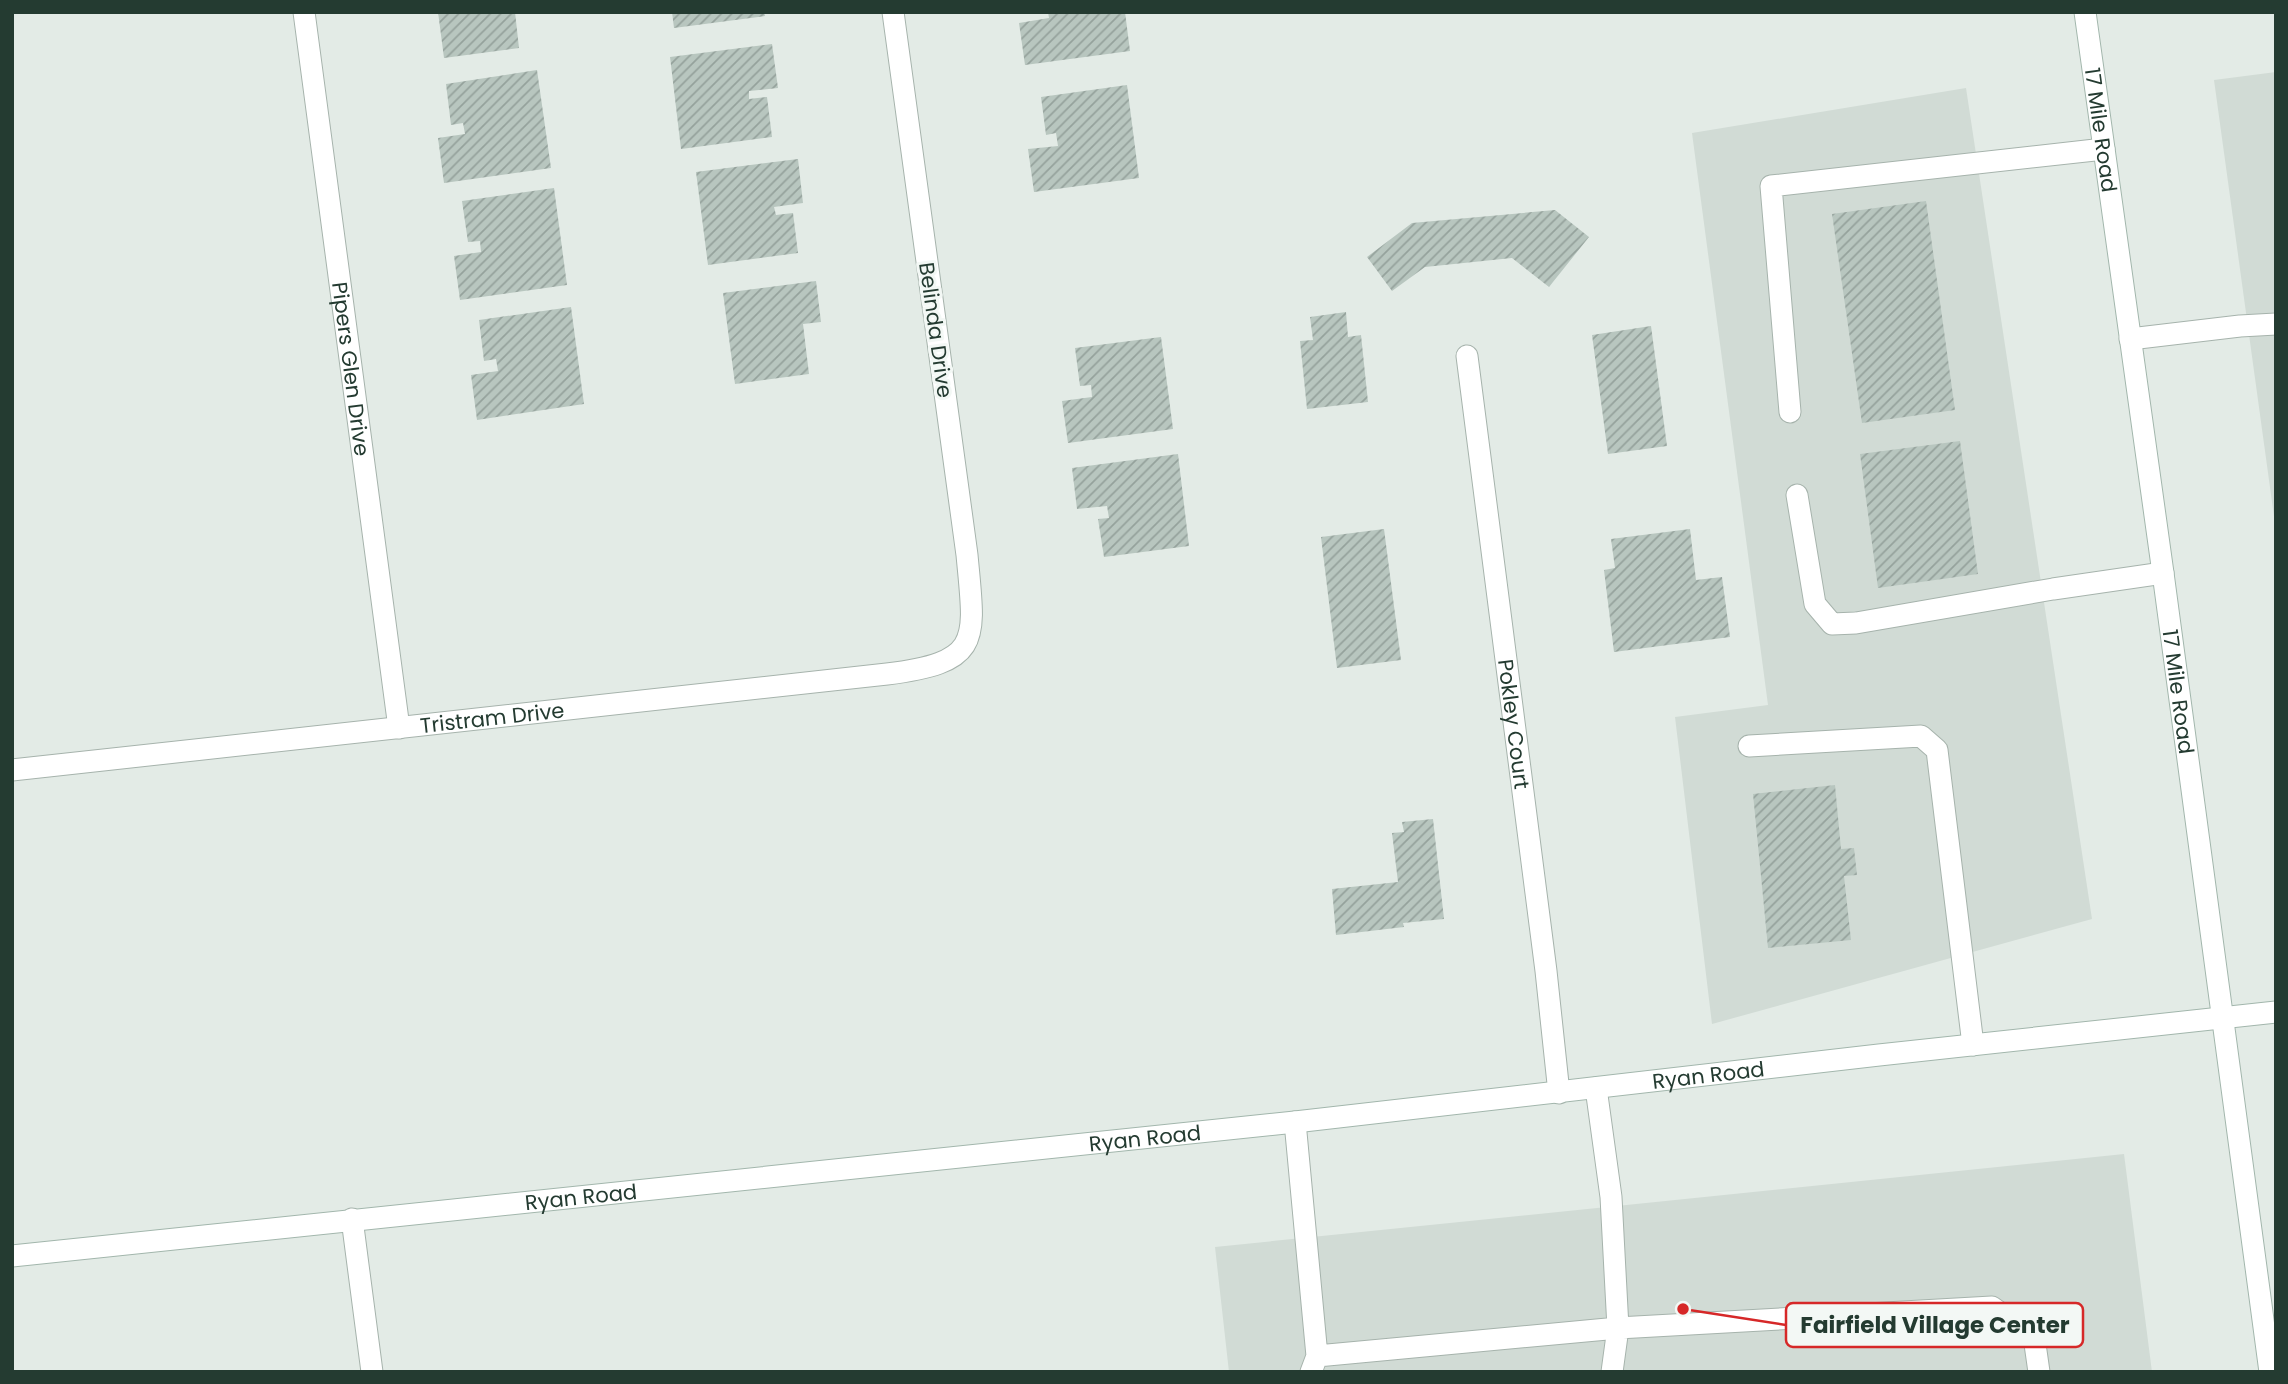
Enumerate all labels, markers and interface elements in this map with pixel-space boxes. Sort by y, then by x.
street label: 17 Mile Road [2078,66,2124,194]
street label: Belinda Drive [912,260,960,400]
street label: Pipers Glen Drive [325,280,377,458]
street label: 17 Mile Road [2156,627,2202,756]
street label: Pokley Court [1492,657,1537,791]
street label: Tristram Drive [418,695,566,740]
street label: Ryan Road [1651,1054,1766,1095]
street label: Ryan Road [1087,1117,1202,1158]
street label: Ryan Road [523,1176,638,1217]
callout: Fairfield Village Center [1786,1303,2083,1347]
text: Fairfield Village Center [1800,1309,2070,1341]

